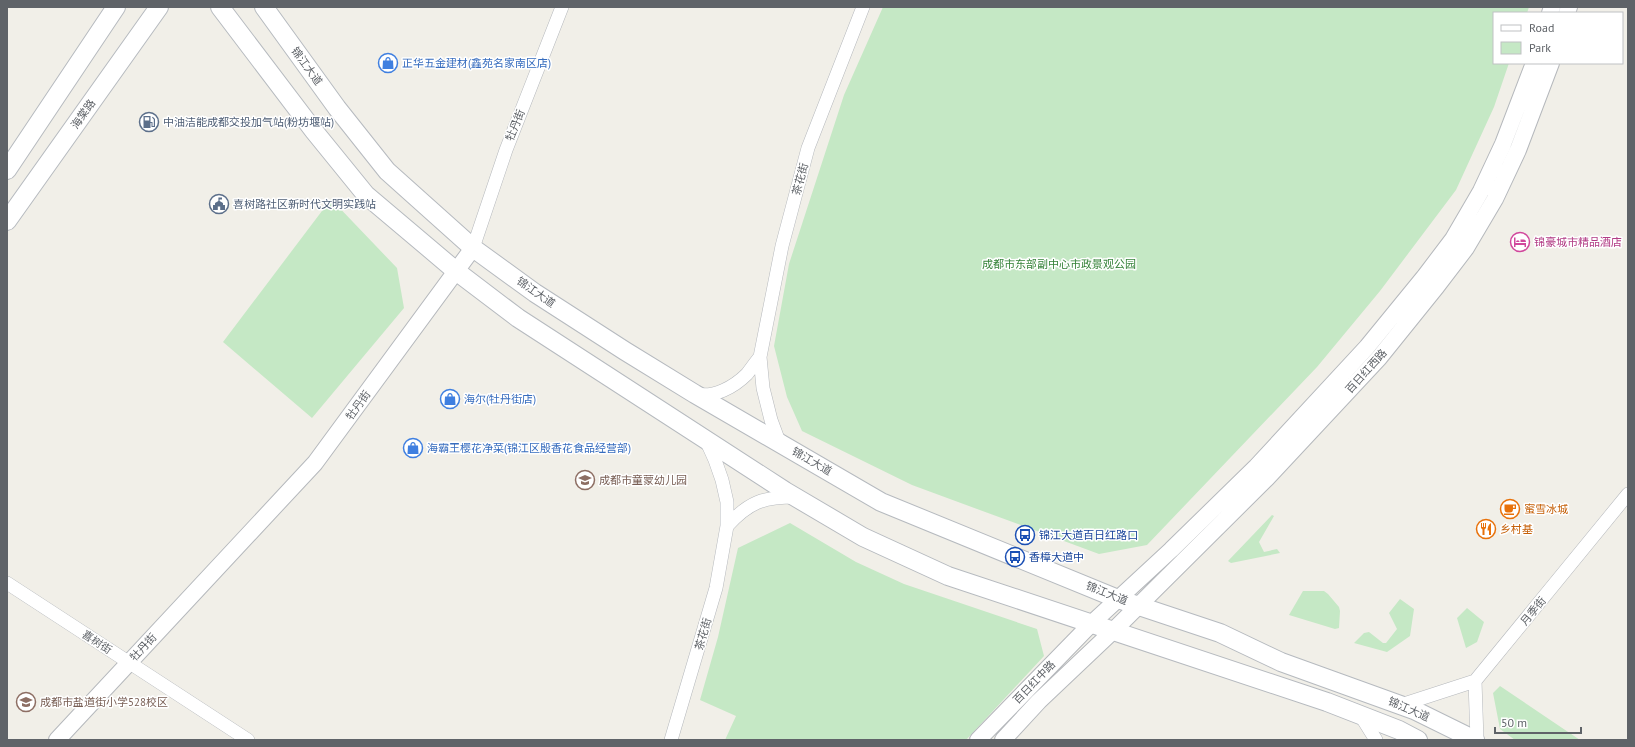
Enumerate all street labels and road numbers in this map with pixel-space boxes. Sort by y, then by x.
street label: 锦江大道 [288,44,326,88]
street label: 海棠路 [68,96,98,132]
street label: 牡丹街 [502,107,528,143]
street label: 茶花街 [789,161,811,197]
street label: 锦江大道 [514,274,558,310]
street label: 百日红西路 [1342,346,1390,396]
street label: 牡丹街 [343,388,373,422]
street label: 锦江大道 [789,444,835,478]
street label: 锦江大道 [1084,578,1130,608]
street label: 月季街 [1517,594,1549,628]
street label: 茶花街 [692,616,714,652]
street label: 喜树街 [79,627,115,657]
street label: 牡丹街 [127,630,159,664]
street label: 百日红中路 [1010,657,1058,707]
street label: 锦江大道 [1386,694,1432,724]

